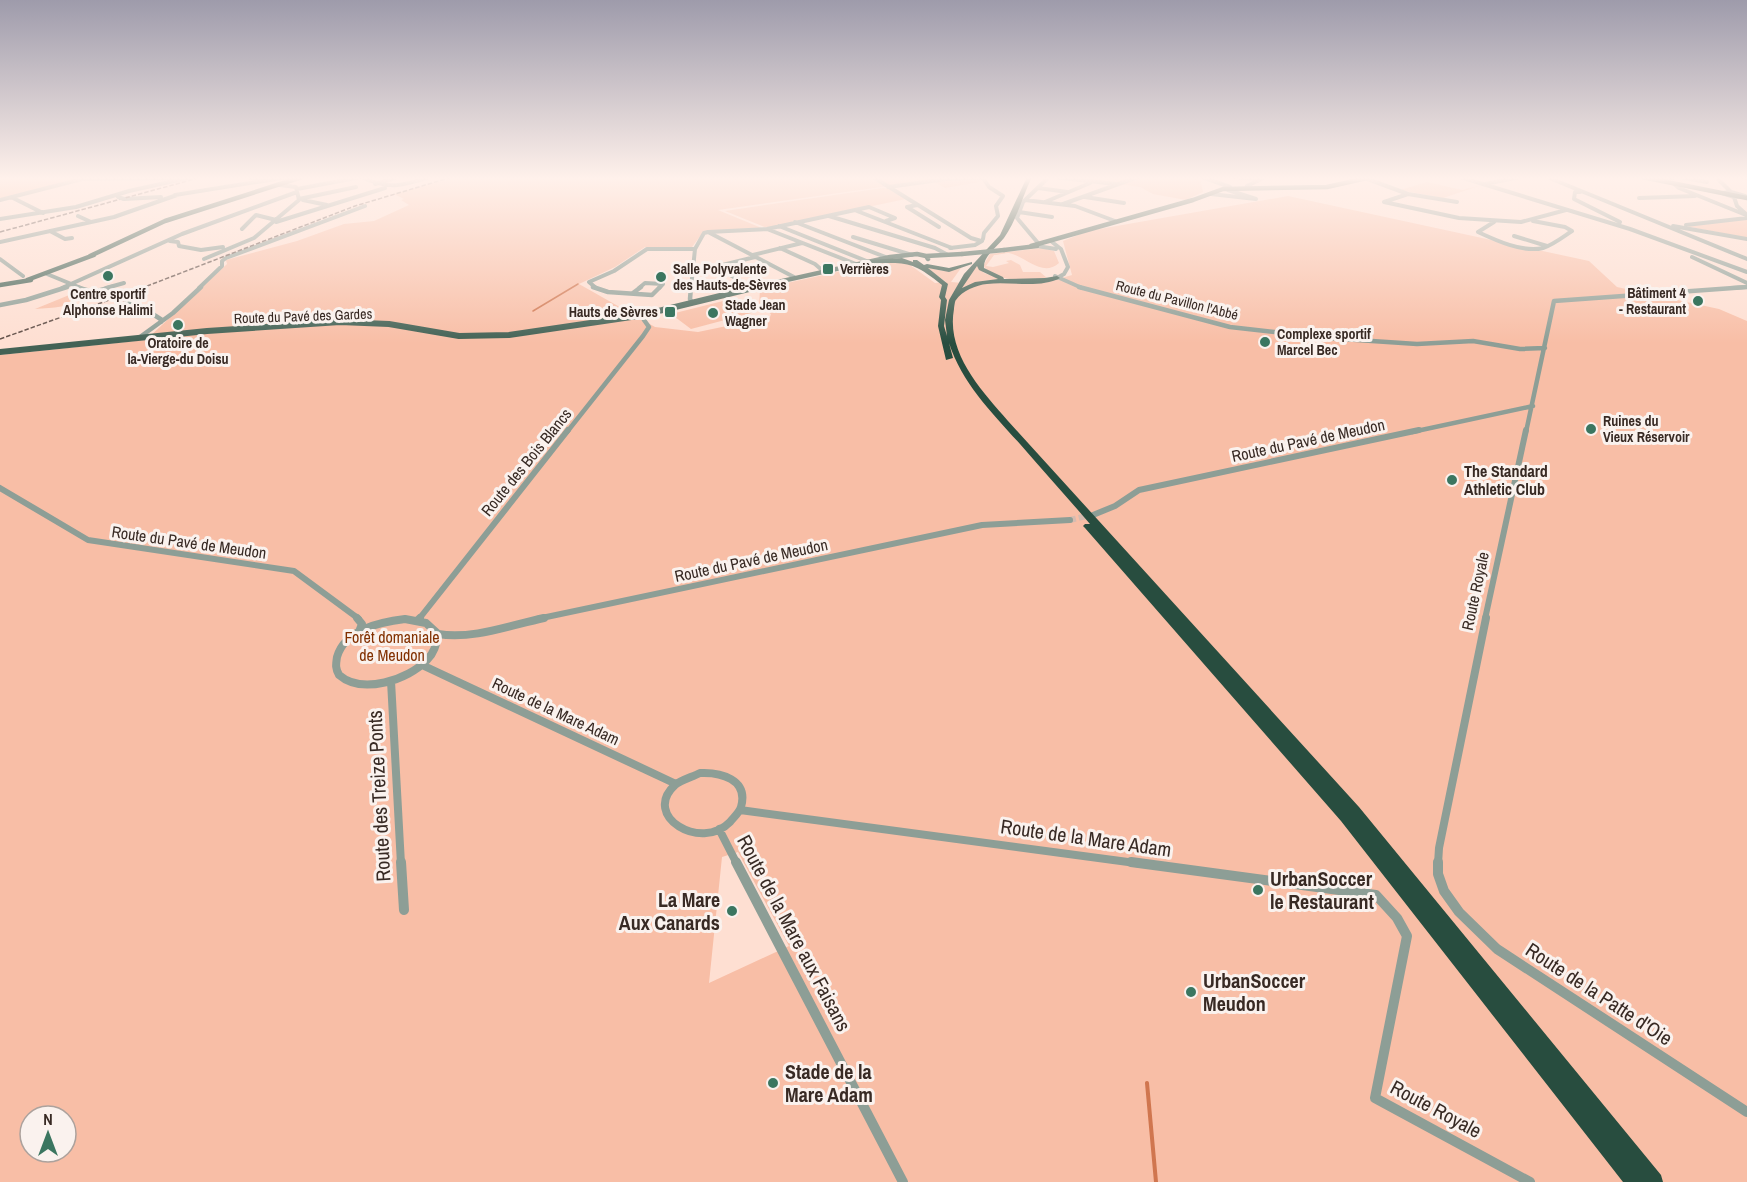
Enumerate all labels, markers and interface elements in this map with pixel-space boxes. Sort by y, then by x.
place label: Salle Polyvalente des Hauts-de-Sèvres [673,260,787,294]
place label: Verrières [840,260,889,278]
marker: Verrières [821,262,835,276]
marker: Centre sportif Alphonse Halimi [101,269,115,283]
marker: Salle Polyvalente des Hauts-de-Sèvres [654,270,668,284]
street label: Route du Pavillon l'Abbé [1114,276,1240,324]
place label: Bâtiment 4 - Restaurant [1619,284,1687,318]
place label: Centre sportif Alphonse Halimi [63,285,153,319]
marker: Bâtiment 4 - Restaurant [1691,294,1705,308]
place label: Stade Jean Wagner [725,296,786,330]
place label: Hauts de Sèvres [569,303,658,321]
street label: Route du Pavé des Gardes [233,305,373,327]
marker: Hauts de Sèvres [663,305,677,319]
marker: Stade Jean Wagner [706,306,720,320]
marker: Oratoire de la-Vierge-du Doisu [171,318,185,332]
place label: Complexe sportif Marcel Bec [1277,325,1371,359]
place label: Oratoire de la-Vierge-du Doisu [127,334,229,368]
marker: Complexe sportif Marcel Bec [1258,335,1272,349]
street label: Route des Bois Blancs [476,403,576,521]
place label: Ruines du Vieux Réservoir [1603,412,1690,446]
street label: Route du Pavé de Meudon [1229,413,1387,467]
marker: Ruines du Vieux Réservoir [1584,422,1598,436]
place label: The Standard Athletic Club [1464,460,1548,500]
marker: The Standard Athletic Club [1445,473,1459,487]
street label: Route du Pavé de Meudon [110,520,268,564]
street label: Route du Pavé de Meudon [672,533,830,587]
street label: Route Royale [1456,550,1494,632]
park label: Forêt domaniale de Meudon [345,626,439,666]
street label: Route de la Mare Adam [489,672,623,750]
street label: Route des Treize Ponts [361,710,396,882]
street label: Route de la Mare Adam [999,812,1173,863]
street label: Route de la Mare aux Faisans [731,830,858,1036]
place label: UrbanSoccer le Restaurant [1270,865,1374,915]
marker: UrbanSoccer le Restaurant [1251,883,1265,897]
place label: La Mare Aux Canards [619,886,720,936]
marker: La Mare Aux Canards [725,904,739,918]
street label: Route de la Patte d'Oie [1521,936,1678,1051]
place label: UrbanSoccer Meudon [1203,967,1306,1017]
marker: UrbanSoccer Meudon [1184,985,1198,999]
place label: Stade de la Mare Adam [785,1058,873,1108]
street label: Route Royale [1386,1073,1486,1144]
marker: Stade de la Mare Adam [766,1076,780,1090]
north arrow [18,1104,78,1164]
text: N [43,1108,53,1130]

